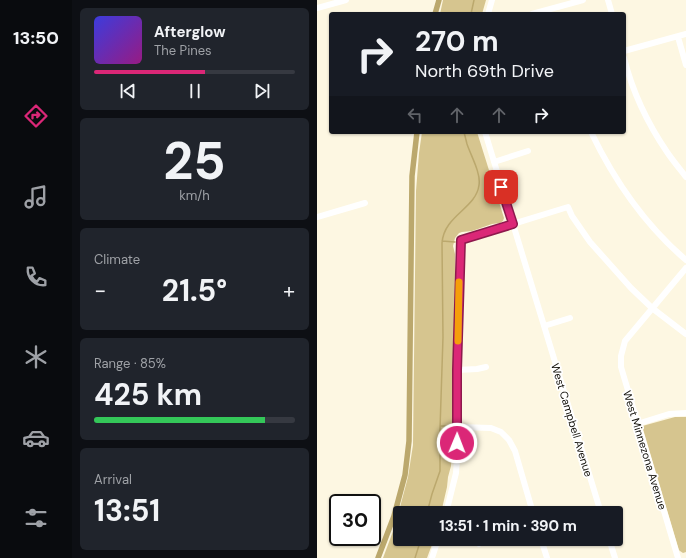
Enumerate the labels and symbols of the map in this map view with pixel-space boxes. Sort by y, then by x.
pin [484,170,518,204]
street label: West Campbell Avenue [548,362,596,478]
street label: West Minnezona Avenue [620,389,670,511]
position arrow [436,422,478,464]
speed limit sign: 30 [329,494,381,546]

